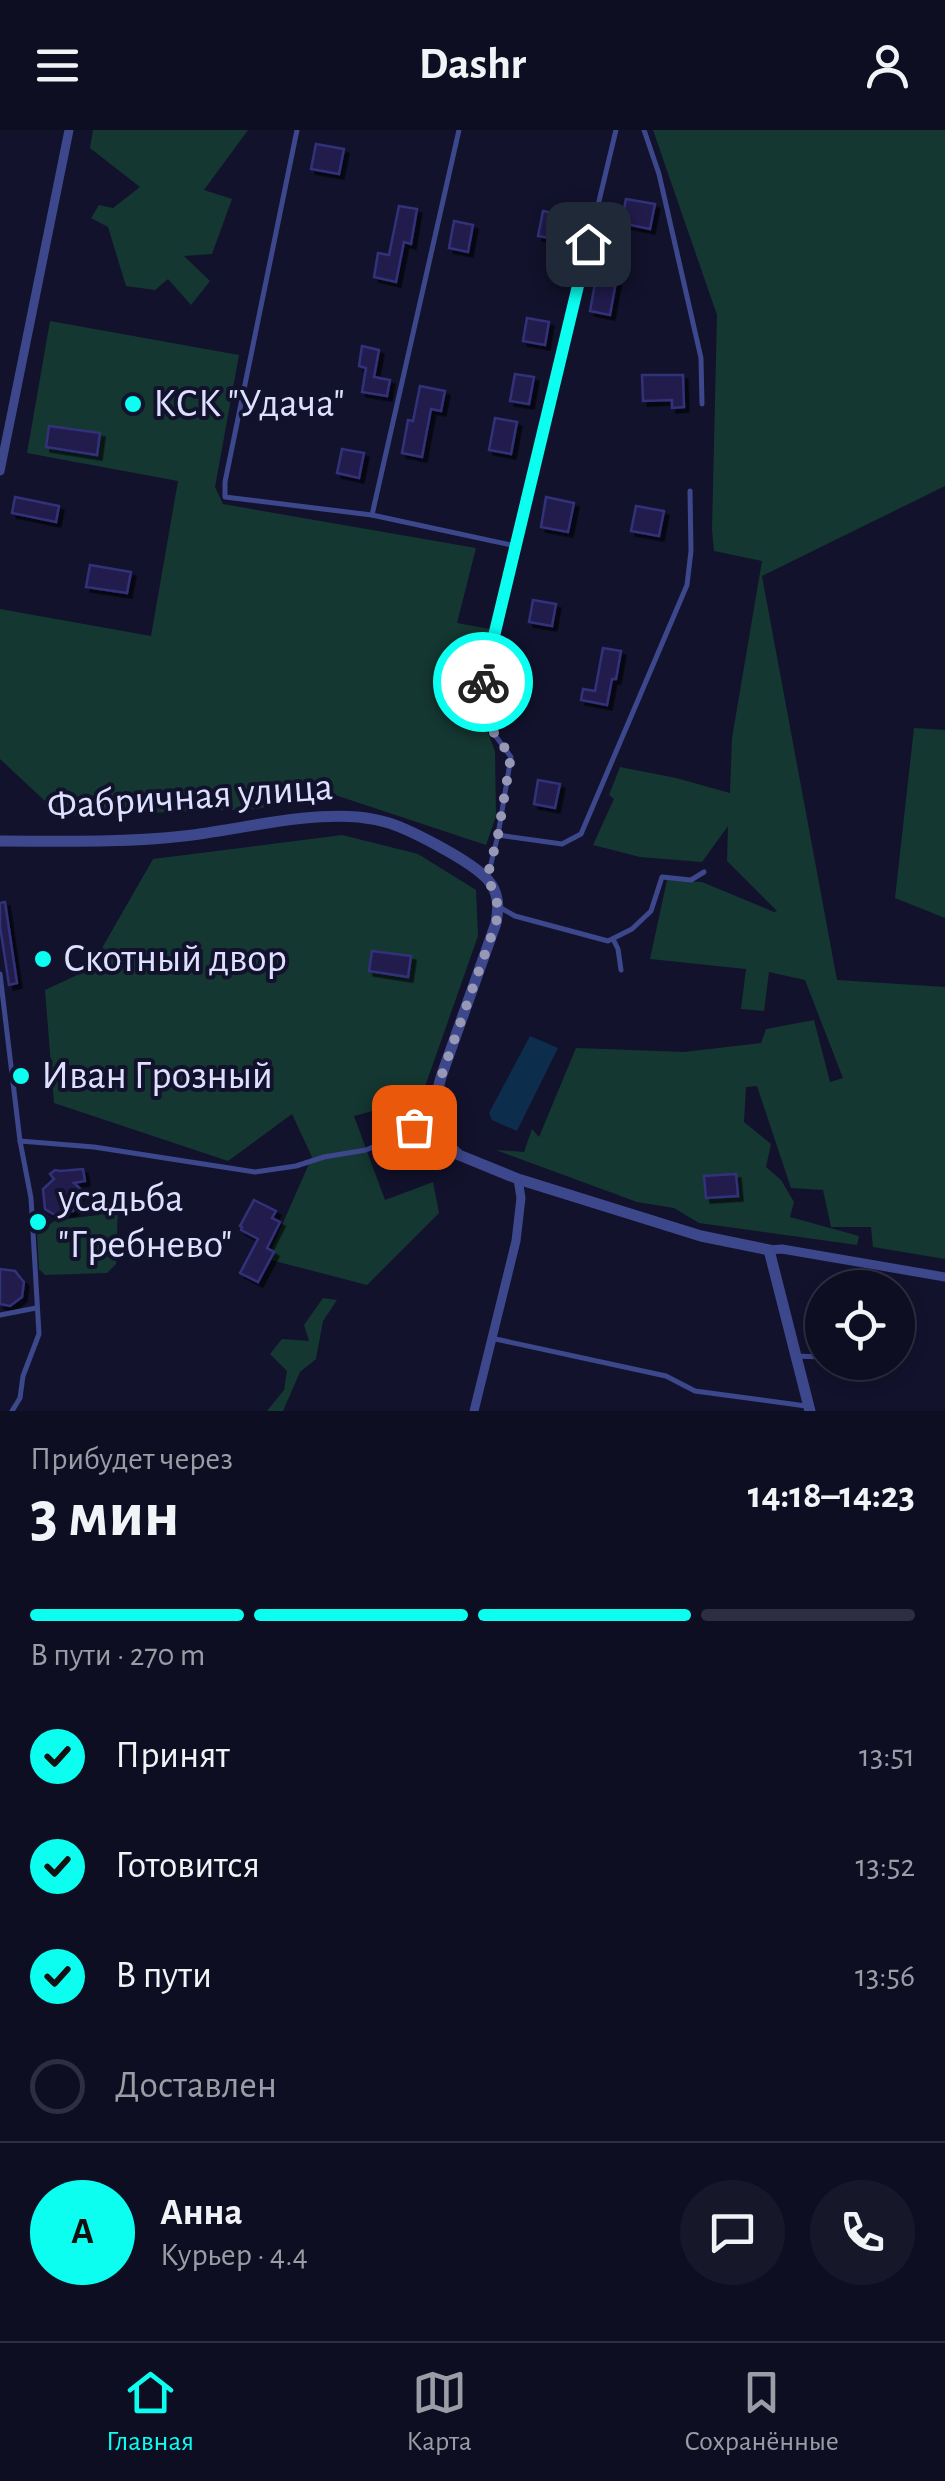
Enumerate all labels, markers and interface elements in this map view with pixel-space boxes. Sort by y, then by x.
icon: menu [30,38,85,93]
icon: person [860,38,915,93]
text: Dashr [419,42,526,87]
pin [546,202,631,287]
icon: home [561,217,616,272]
place label: КСК "Удача" [153,384,345,424]
marker: КСК "Удача" [122,393,144,415]
courier [433,632,533,732]
icon: bike [456,655,511,710]
street label: Фабричная улица [46,767,334,827]
place label: Скотный двор [63,939,287,979]
marker: Скотный двор [32,948,54,970]
place label: Иван Грозный [41,1056,273,1096]
marker: Иван Грозный [10,1065,32,1087]
pin [372,1085,457,1170]
icon: bag [387,1100,442,1155]
place label: усадьба "Гребнево" [57,1179,232,1265]
marker: усадьба "Гребнево" [27,1211,49,1233]
map controls [805,1270,915,1380]
button: locate [805,1270,915,1380]
text: Прибудет через [30,1443,233,1475]
text: 14:18–14:23 [748,1477,915,1515]
text: 3 мин [30,1483,180,1548]
text: В пути · 270 m [30,1639,205,1671]
icon: check [30,1729,85,1784]
text: Принят [115,1737,230,1775]
text: 13:51 [859,1740,915,1772]
icon: check [30,1839,85,1894]
text: Готовится [115,1847,260,1885]
text: 13:52 [856,1850,915,1882]
icon: check [30,1949,85,2004]
text: В пути [115,1957,212,1995]
text: 13:56 [855,1960,915,1992]
text: Доставлен [115,2067,277,2105]
button: chat [680,2180,785,2285]
button: phone [810,2180,915,2285]
text: Анна [160,2194,243,2232]
text: А [71,2213,94,2251]
text: Курьер · 4.4 [160,2239,308,2271]
tab: Главная [106,2365,194,2459]
tab: Карта [406,2365,472,2459]
tab: Сохранённые [684,2365,839,2459]

